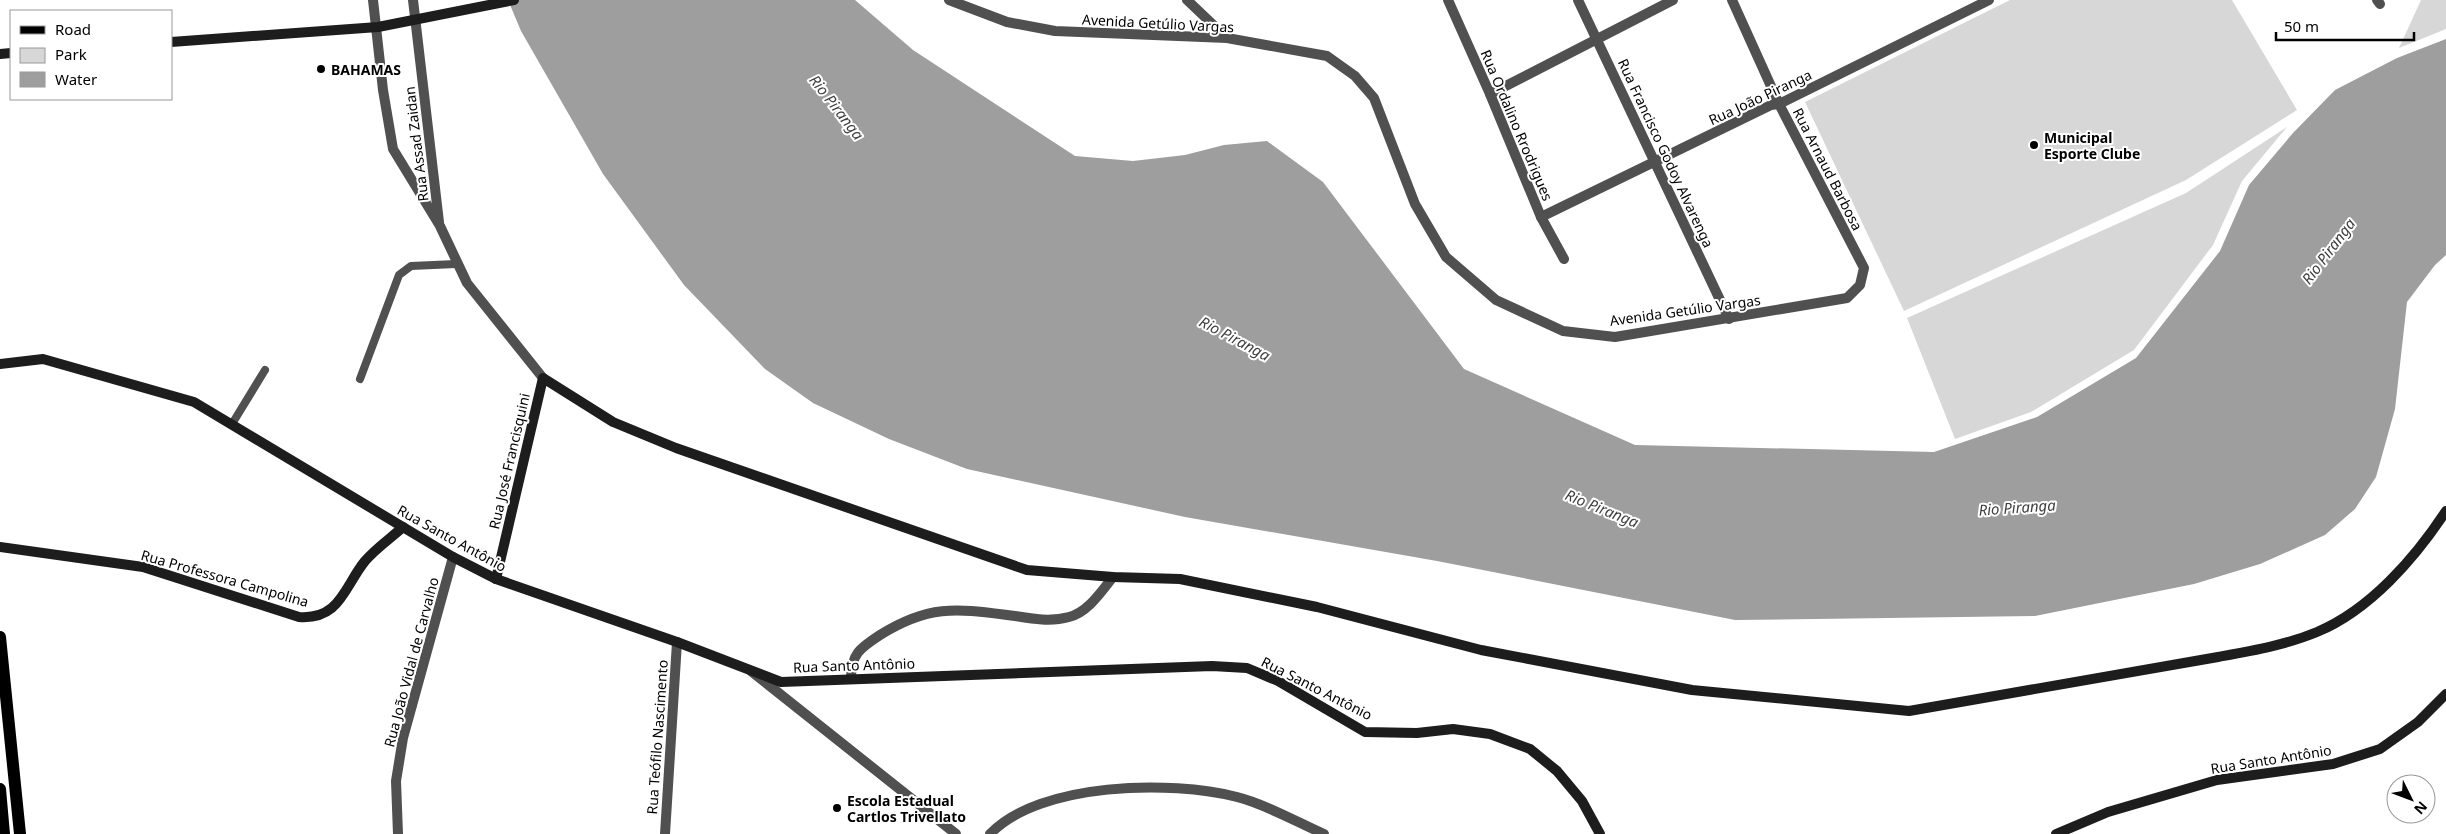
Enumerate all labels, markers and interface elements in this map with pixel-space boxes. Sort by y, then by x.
legend [10,10,172,100]
street label: Avenida Getúlio Vargas [1081,10,1235,36]
scale bar [2276,10,2414,42]
text: 50 m [2284,16,2319,36]
text: Road [55,19,91,39]
text: Park [55,44,87,64]
street label: Rua Ordalino Rrodrigues [1477,47,1558,204]
street label: Rua Francisco Godoy Alvarenga [1614,56,1718,250]
place label: BAHAMAS [331,60,401,79]
marker: BAHAMAS [315,63,327,75]
street label: Rua João Piranga [1705,65,1815,129]
text: Water [55,69,97,89]
water label: Rio Piranga [805,70,869,144]
street label: Rua Assad Zaidan [400,85,432,203]
street label: Rua Arnaud Barbosa [1789,104,1867,234]
place label: Municipal Esporte Clube [2044,128,2140,163]
marker: Municipal Esporte Clube [2028,139,2040,151]
water label: Rio Piranga [2297,214,2360,288]
street label: Avenida Getúlio Vargas [1608,290,1762,330]
water label: Rio Piranga [1196,311,1274,365]
street label: Rua José Francisquini [484,391,534,531]
water label: Rio Piranga [1562,484,1642,532]
water label: Rio Piranga [1978,494,2057,520]
street label: Rua Santo Antônio [394,500,510,576]
street label: Rua Professora Campolina [139,545,311,611]
street label: Rua João Vidal de Carvalho [379,575,443,749]
street label: Rua Santo Antônio [1258,652,1376,724]
street label: Rua Santo Antônio [793,653,915,677]
street label: Rua Teófilo Nascimento [642,659,672,815]
street label: Rua Santo Antônio [2209,740,2333,778]
north arrow [2386,774,2436,824]
place label: Escola Estadual Cartlos Trivellato [847,791,966,826]
text: N [2410,797,2432,819]
marker: Escola Estadual Cartlos Trivellato [831,802,843,814]

